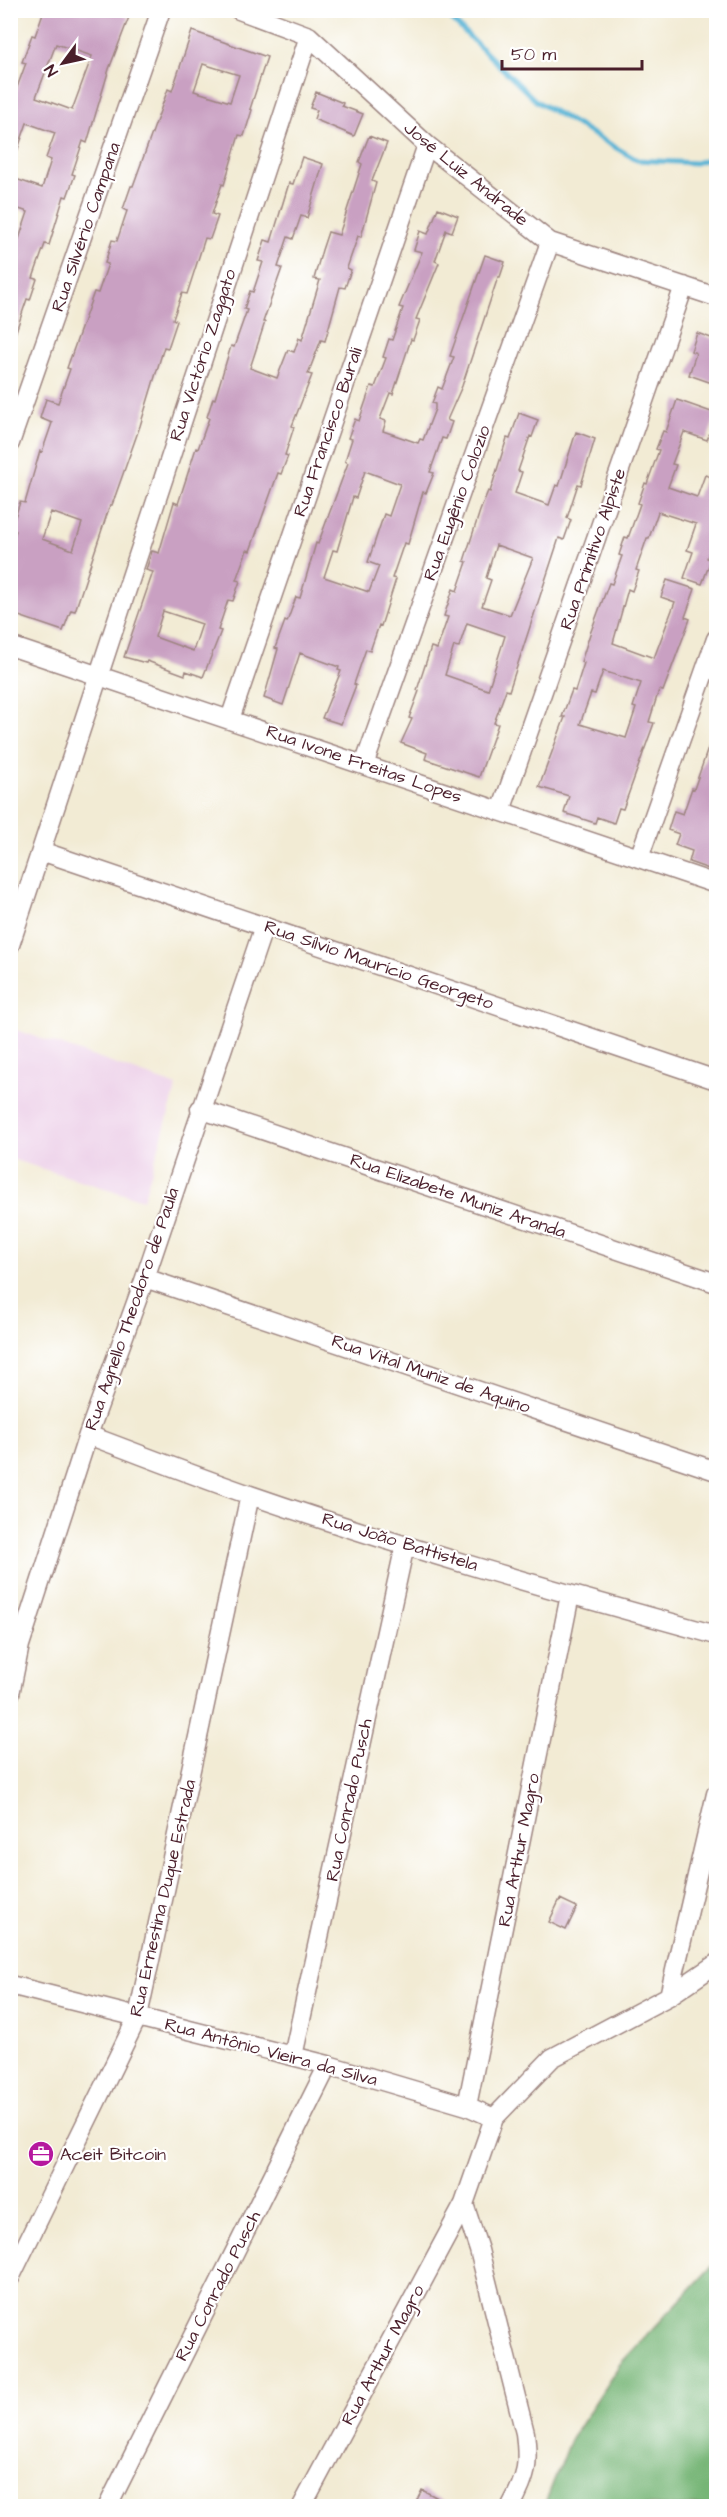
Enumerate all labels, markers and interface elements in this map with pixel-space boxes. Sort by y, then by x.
north arrow [33,33,93,93]
scale bar [502,33,642,71]
text: 50 m [511,42,556,67]
text: N [39,60,63,81]
street label: José Luiz Andrade [398,116,534,232]
street label: Rua Silvério Campana [45,139,127,315]
street label: Rua Victório Zaggato [163,266,244,445]
street label: Rua Francisco Burali [287,344,369,520]
street label: Rua Eugênio Colozio [417,422,498,585]
street label: Rua Primitivo Alpiste [554,465,632,633]
street label: Rua Ivone Freitas Lopes [263,719,465,809]
street label: Rua Sílvio Maurício Georgeto [261,914,497,1017]
street label: Rua Elizabete Muniz Aranda [347,1147,569,1245]
street label: Rua Agnello Theodoro de Paula [79,1184,186,1434]
street label: Rua Vital Muniz de Aquino [328,1328,534,1420]
street label: Rua João Battistela [319,1506,481,1578]
street label: Rua Conrado Pusch [320,1716,378,1884]
street label: Rua Arthur Magro [492,1771,547,1929]
street label: Rua Ernestina Duque Estrada [124,1777,202,2019]
street label: Rua Antônio Vieira da Silva [162,2012,380,2092]
office icon: Aceit Bitcoin [26,2139,56,2169]
place label: Aceit Bitcoin [60,2142,166,2167]
street label: Rua Conrado Pusch [169,2206,267,2366]
street label: Rua Arthur Magro [335,2280,431,2430]

